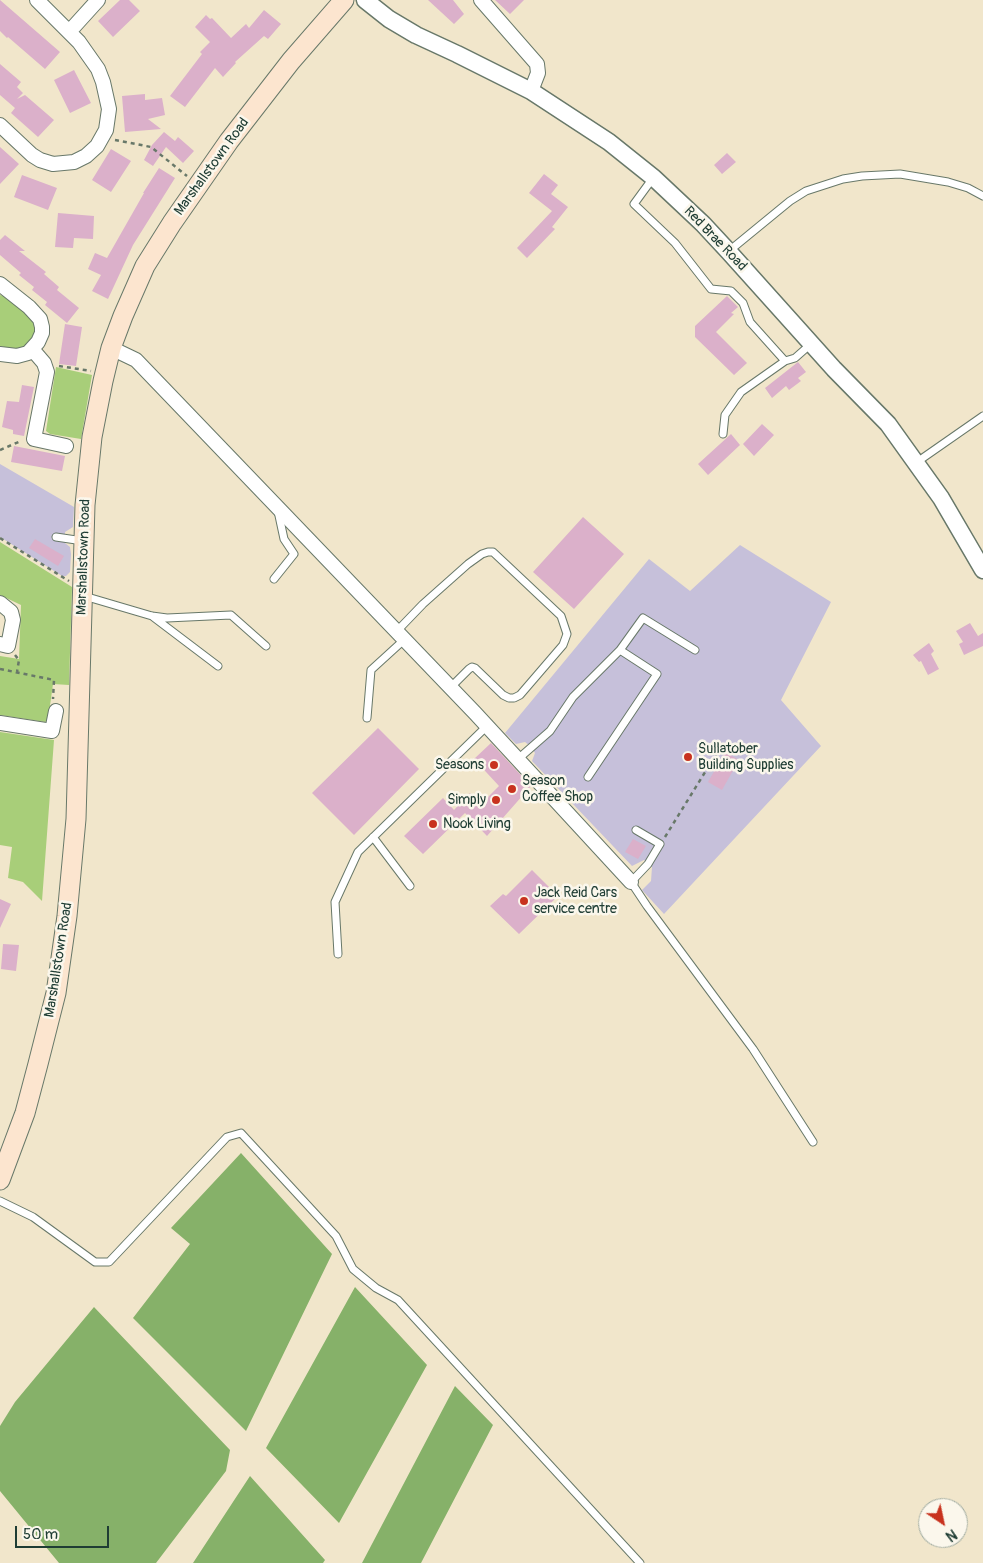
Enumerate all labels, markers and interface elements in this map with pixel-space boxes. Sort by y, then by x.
street label: Marshallstown Road [171,115,253,219]
street label: Red Brae Road [680,203,750,275]
street label: Marshallstown Road [74,499,94,615]
place label: Sullatober Building Supplies [698,741,793,774]
marker: Sullatober Building Supplies [682,751,694,763]
place label: Seasons [435,757,484,773]
marker: Seasons [488,759,500,771]
place label: Season Coffee Shop [522,773,593,806]
marker: Season Coffee Shop [506,783,518,795]
place label: Simply [447,792,486,808]
marker: Simply [490,794,502,806]
place label: Nook Living [443,816,511,832]
marker: Nook Living [427,818,439,830]
place label: Jack Reid Cars service centre [534,885,617,918]
marker: Jack Reid Cars service centre [518,895,530,907]
street label: Marshallstown Road [42,901,76,1019]
north arrow [918,1498,968,1548]
scale bar [18,1516,111,1548]
text: 50 m [23,1525,58,1544]
text: N [942,1525,960,1545]

